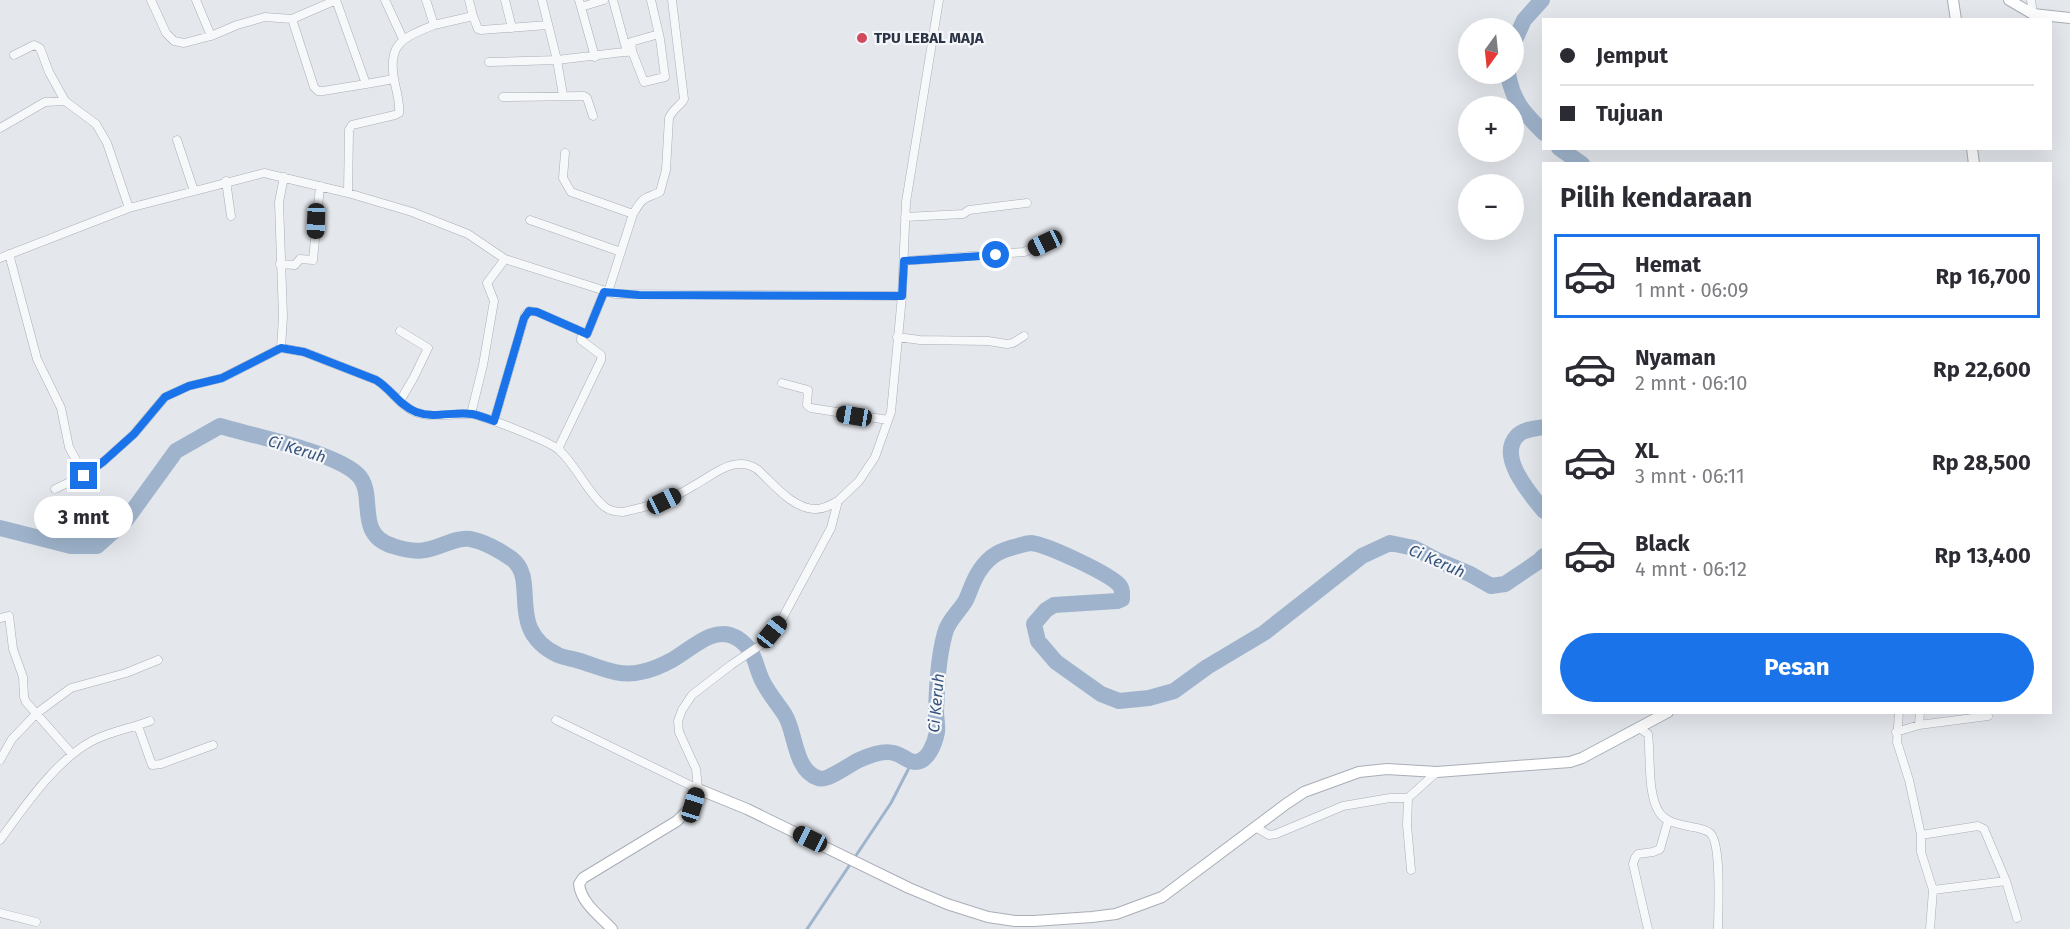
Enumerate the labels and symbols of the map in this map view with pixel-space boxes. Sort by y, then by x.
north arrow [1458,18,1524,84]
place label: TPU LEBAL MAJA [874,29,985,47]
marker: TPU LEBAL MAJA [855,31,869,45]
car [306,203,326,239]
car [1025,227,1065,259]
route start [982,241,1009,268]
car [835,404,873,428]
water label: Ci Keruh [266,431,328,467]
route end [70,462,97,489]
car [644,485,684,517]
callout: 3 mnt [34,497,134,539]
water label: Ci Keruh [1406,540,1468,582]
car [754,612,790,652]
water label: Ci Keruh [924,673,948,733]
car [679,785,707,825]
car [790,823,830,855]

